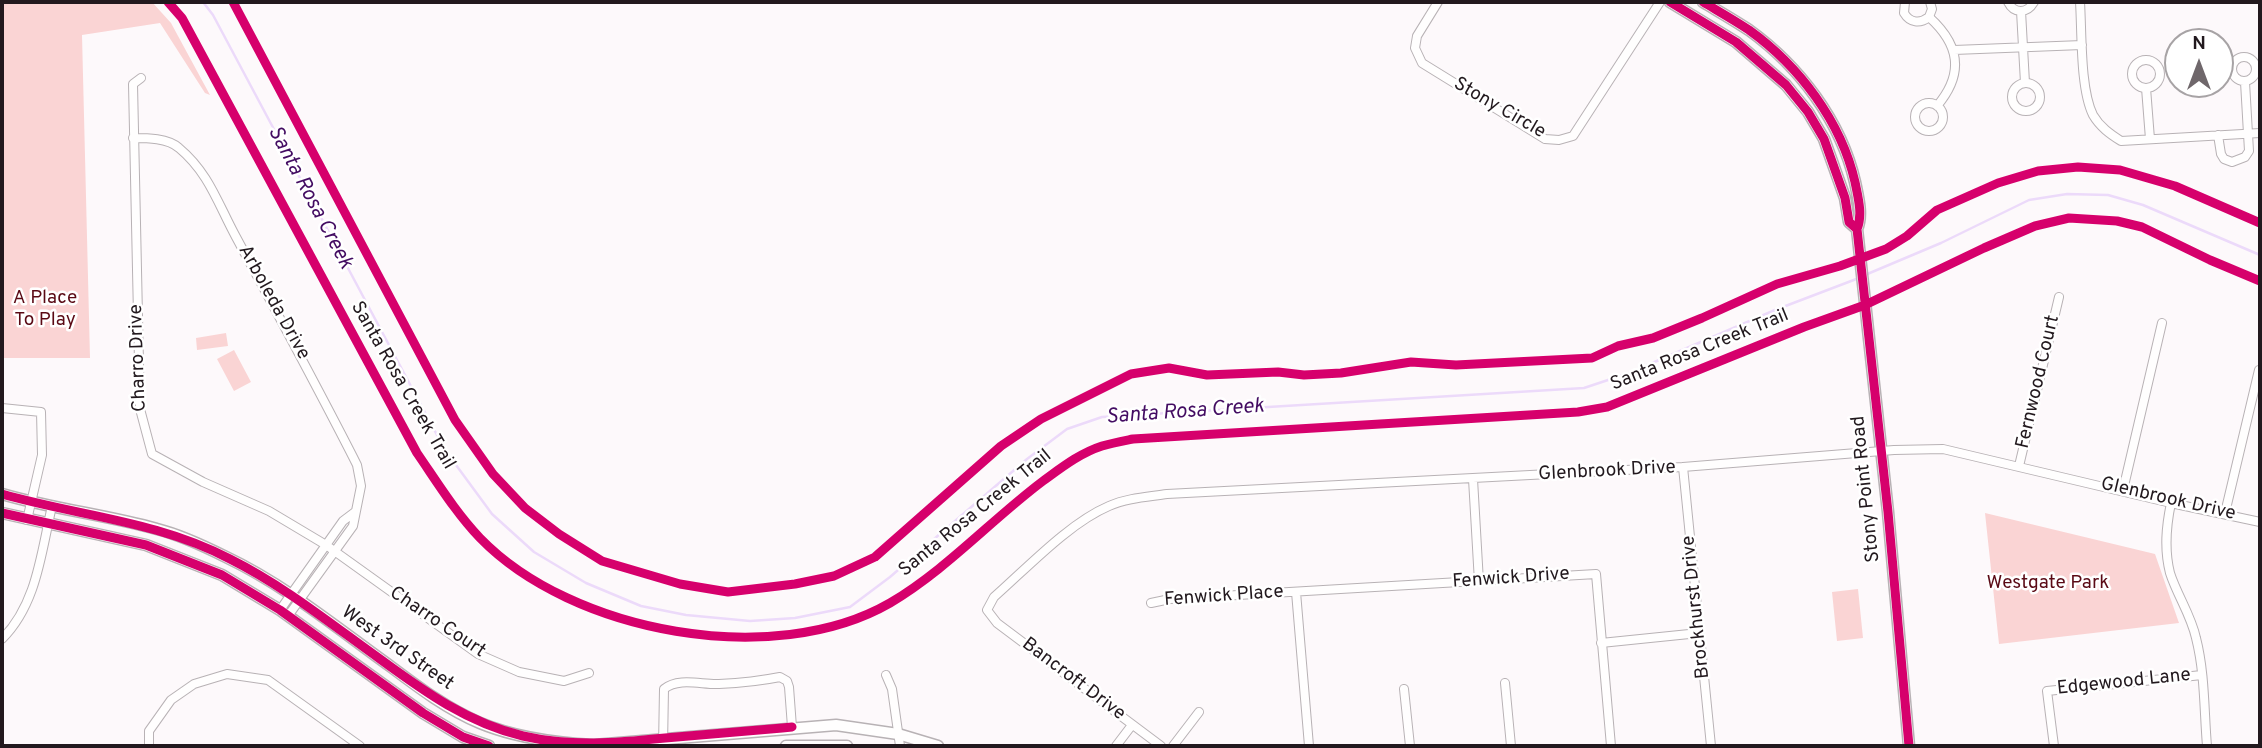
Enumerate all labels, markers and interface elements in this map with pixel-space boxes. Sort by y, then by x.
north arrow [2164,28,2234,98]
text: N [2192,32,2206,56]
street label: Stony Circle [1449,73,1549,145]
water label: Santa Rosa Creek [261,122,357,274]
street label: Arboleda Drive [232,242,314,364]
park label: A Place To Play [13,288,77,332]
street label: Santa Rosa Creek Trail [345,298,459,474]
street label: Charro Drive [126,304,152,412]
street label: Santa Rosa Creek Trail [1608,305,1792,397]
street label: Fernwood Court [2013,313,2065,451]
water label: Santa Rosa Creek [1105,395,1265,431]
street label: Stony Point Road [1848,415,1886,563]
street label: Santa Rosa Creek Trail [895,445,1057,583]
street label: Glenbrook Drive [1538,457,1676,487]
street label: Glenbrook Drive [2098,473,2238,527]
street label: Brockhurst Drive [1678,534,1716,680]
street label: Fenwick Drive [1452,564,1570,594]
park label: Westgate Park [1987,573,2109,595]
street label: Fenwick Place [1164,581,1284,613]
street label: Charro Court [384,582,490,664]
street label: West 3rd Street [336,602,458,696]
street label: Bancroft Drive [1017,634,1129,726]
street label: Edgewood Lane [2056,665,2192,701]

